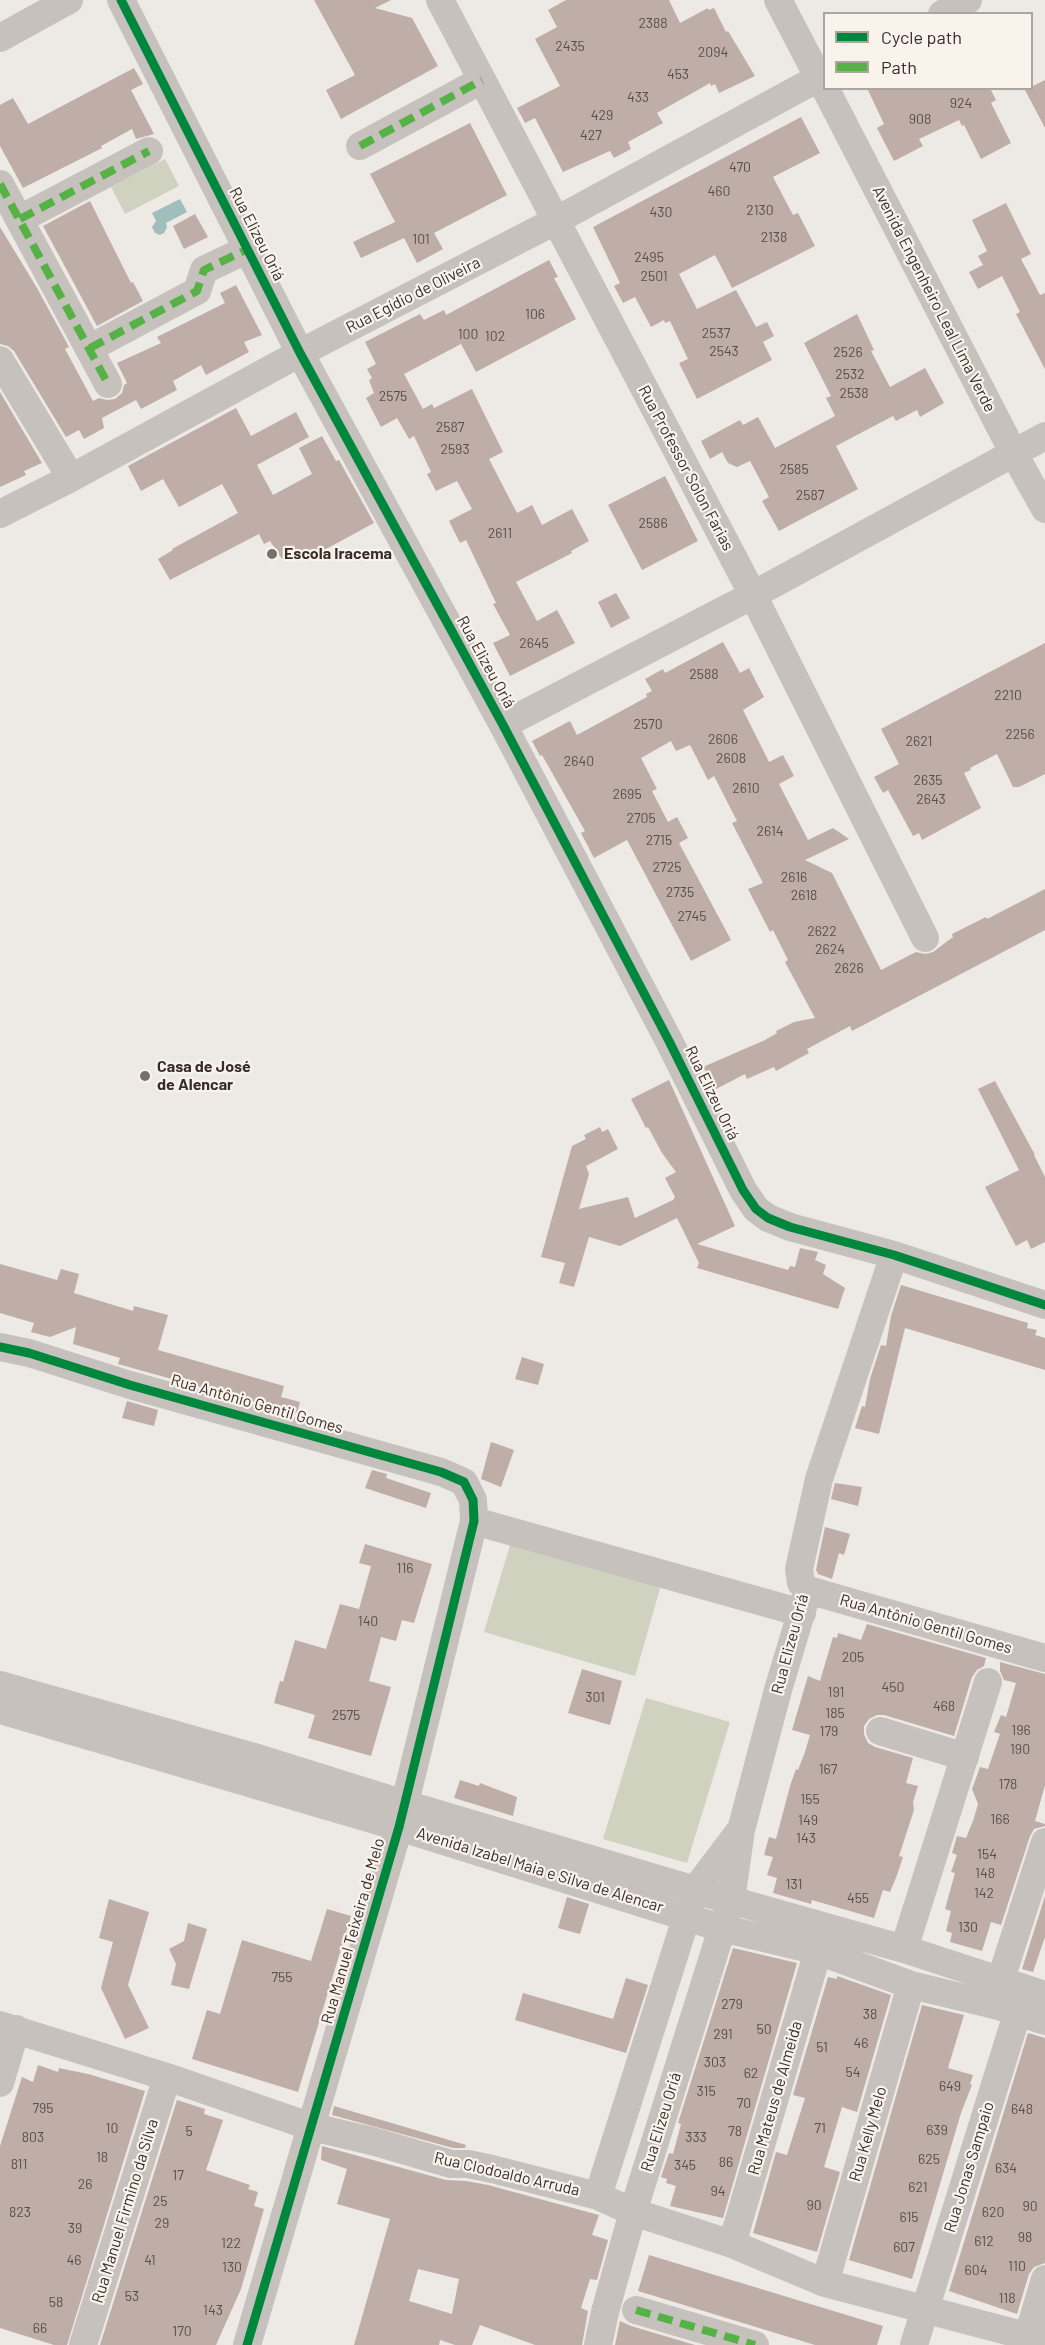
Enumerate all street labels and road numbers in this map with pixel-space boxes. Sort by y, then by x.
street label: Avenida Engenheiro Leal Lima Verde [868,183,1000,415]
street label: Rua Elizeu Oriá [225,184,289,284]
street label: Rua Egídio de Oliveira [343,253,483,337]
street label: Rua Professor Solon Farias [634,382,738,554]
street label: Rua Elizeu Oriá [453,612,519,712]
street label: Rua Elizeu Oriá [681,1043,743,1143]
street label: Rua Antônio Gentil Gomes [169,1370,345,1438]
street label: Rua Antônio Gentil Gomes [838,1590,1014,1658]
street label: Rua Elizeu Oriá [767,1592,813,1696]
street label: Avenida Izabel Maia e Silva de Alencar [414,1823,666,1917]
street label: Rua Manuel Teixeira de Melo [317,1836,389,2026]
street label: Rua Mateus de Almeida [744,2019,806,2177]
street label: Rua Elizeu Oriá [637,2070,685,2174]
street label: Rua Kelly Melo [845,2084,891,2184]
street label: Rua Jonas Sampaio [940,2099,998,2235]
street label: Rua Manuel Firmino da Silva [88,2117,162,2305]
street label: Rua Clodoaldo Arruda [432,2148,582,2200]

